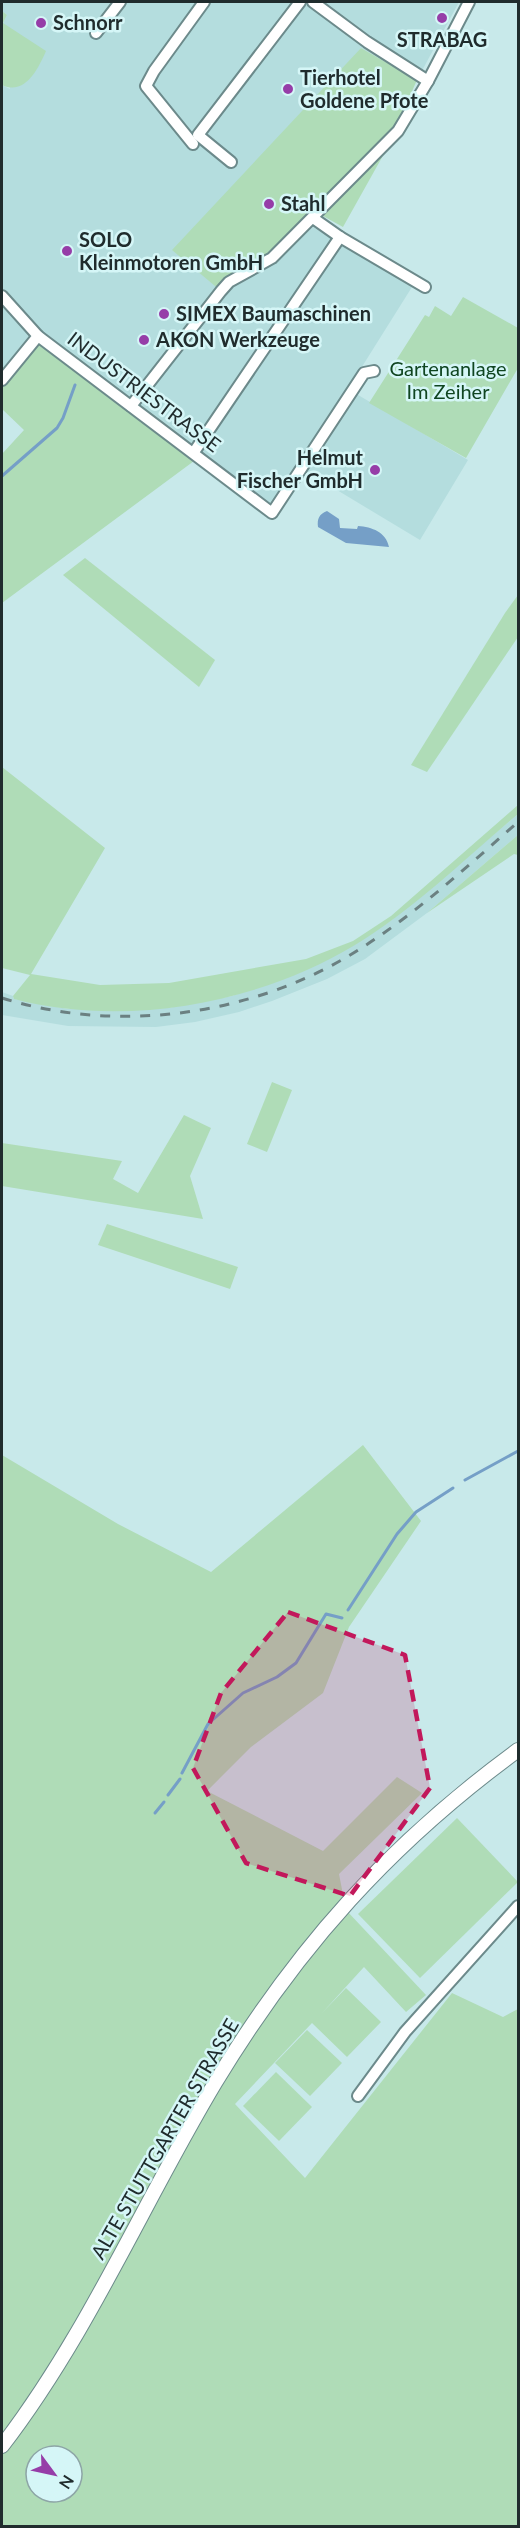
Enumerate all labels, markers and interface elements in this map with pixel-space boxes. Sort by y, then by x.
place label: Schnorr [53,10,123,34]
marker: STRABAG [435,11,449,25]
marker: Schnorr [34,16,48,30]
place label: STRABAG [397,27,487,51]
place label: Tierhotel Goldene Pfote [300,65,429,112]
marker: Tierhotel Goldene Pfote [281,82,295,96]
place label: Stahl [281,191,325,215]
marker: Stahl [262,197,276,211]
place label: SOLO Kleinmotoren GmbH [79,227,263,274]
marker: SOLO Kleinmotoren GmbH [60,244,74,258]
place label: SIMEX Baumaschinen [176,301,371,325]
marker: SIMEX Baumaschinen [157,307,171,321]
street label: INDUSTRIESTRASSE [63,326,226,456]
place label: AKON Werkzeuge [155,327,320,351]
marker: AKON Werkzeuge [137,333,151,347]
park label: Gartenanlage Im Zeiher [389,356,507,403]
place label: Helmut Fischer GmbH [237,445,364,492]
marker: Helmut Fischer GmbH [368,463,382,477]
street label: ALTE STUTTGARTER STRASSE [85,2014,243,2263]
north arrow [24,2444,84,2504]
text: N [56,2472,78,2493]

